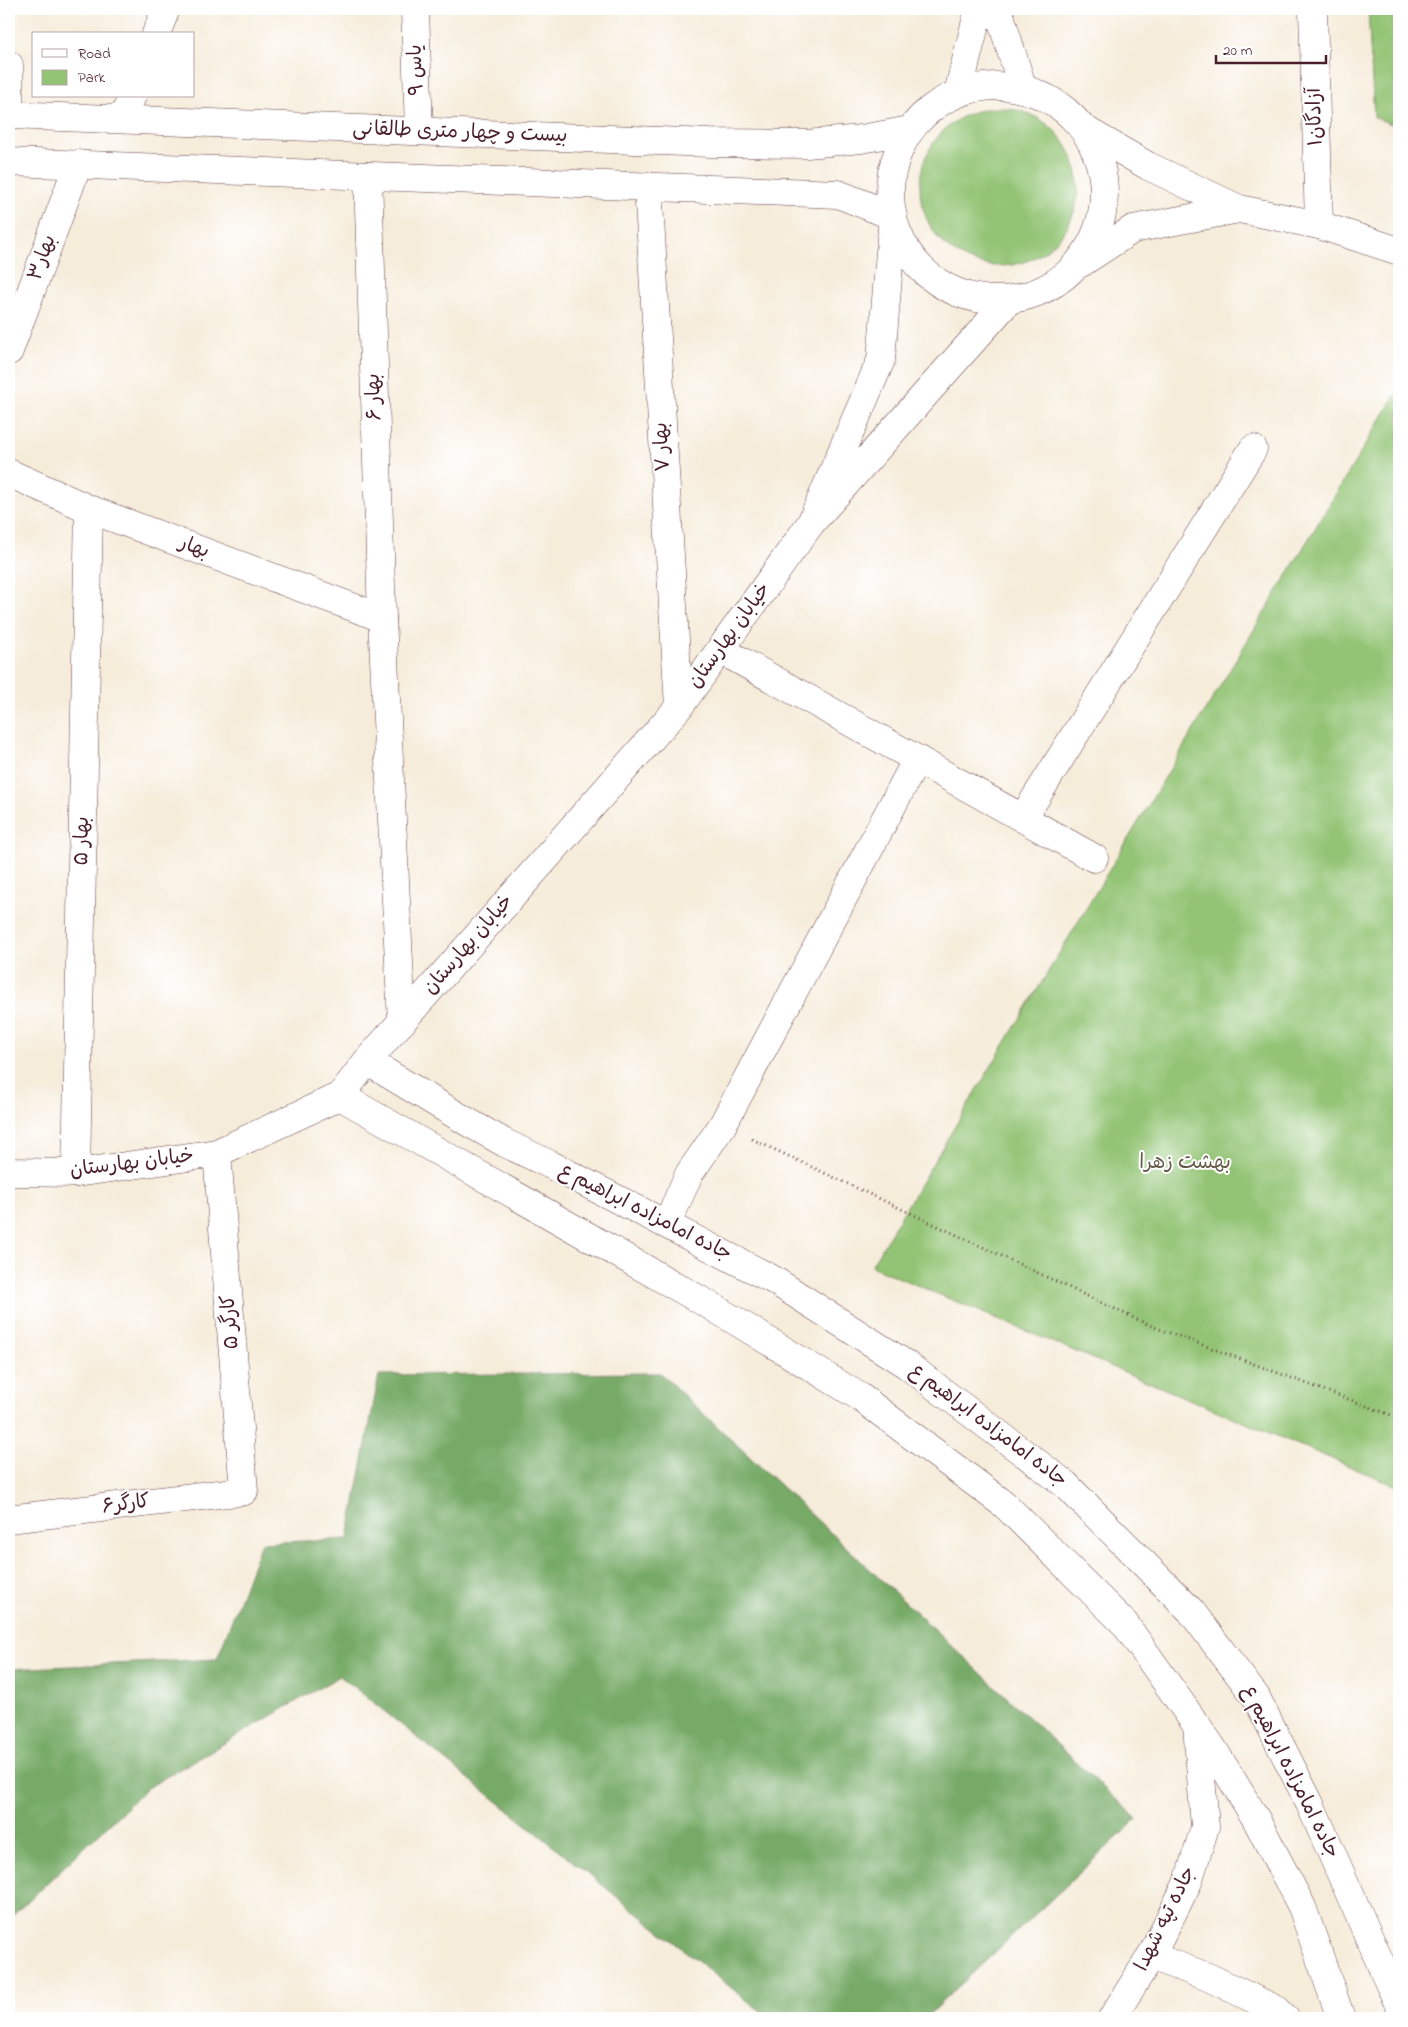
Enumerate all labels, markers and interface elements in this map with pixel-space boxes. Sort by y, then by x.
legend [32,32,195,98]
scale bar [1216,32,1326,64]
text: 20 m [1223,40,1253,62]
text: Road [78,43,111,65]
street label: یاس ۹ [402,44,432,96]
text: Park [78,67,106,89]
street label: آزادگان۱ [1300,86,1332,147]
street label: بیست و چهار متری طالقانی [352,115,568,151]
street label: بهار۳ [21,231,65,285]
street label: بهار ۶ [360,373,390,421]
street label: بهار ۷ [647,422,679,472]
street label: بهار [173,528,213,567]
street label: خیابان بهارستان [682,577,778,695]
street label: بهار ۵ [68,816,98,866]
street label: خیابان بهارستان [417,888,521,1002]
street label: خیابان بهارستان [68,1142,196,1186]
park label: بهشت زهرا [1139,1149,1231,1178]
street label: جاده امامزاده ابراهیم ع [553,1157,737,1269]
street label: کارگر ۵ [215,1294,247,1350]
street label: جاده امامزاده ابراهیم ع [903,1357,1073,1495]
street label: کارگر۶ [100,1488,152,1522]
street label: جاده امامزاده ابراهیم ع [1234,1680,1346,1864]
street label: جاده تپه شهدا [1128,1862,1204,1976]

